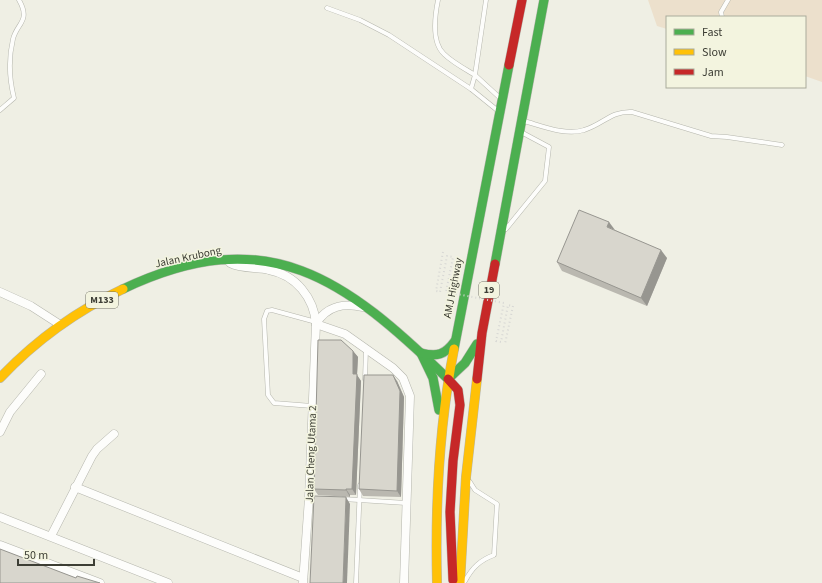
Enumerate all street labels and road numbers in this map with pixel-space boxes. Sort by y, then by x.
street label: Jalan Krubong [154,243,223,271]
street label: AMJ Highway [440,256,466,320]
road number: 19 [479,282,499,298]
road number: M133 [86,292,118,308]
street label: Jalan Cheng Utama 2 [302,405,320,503]

